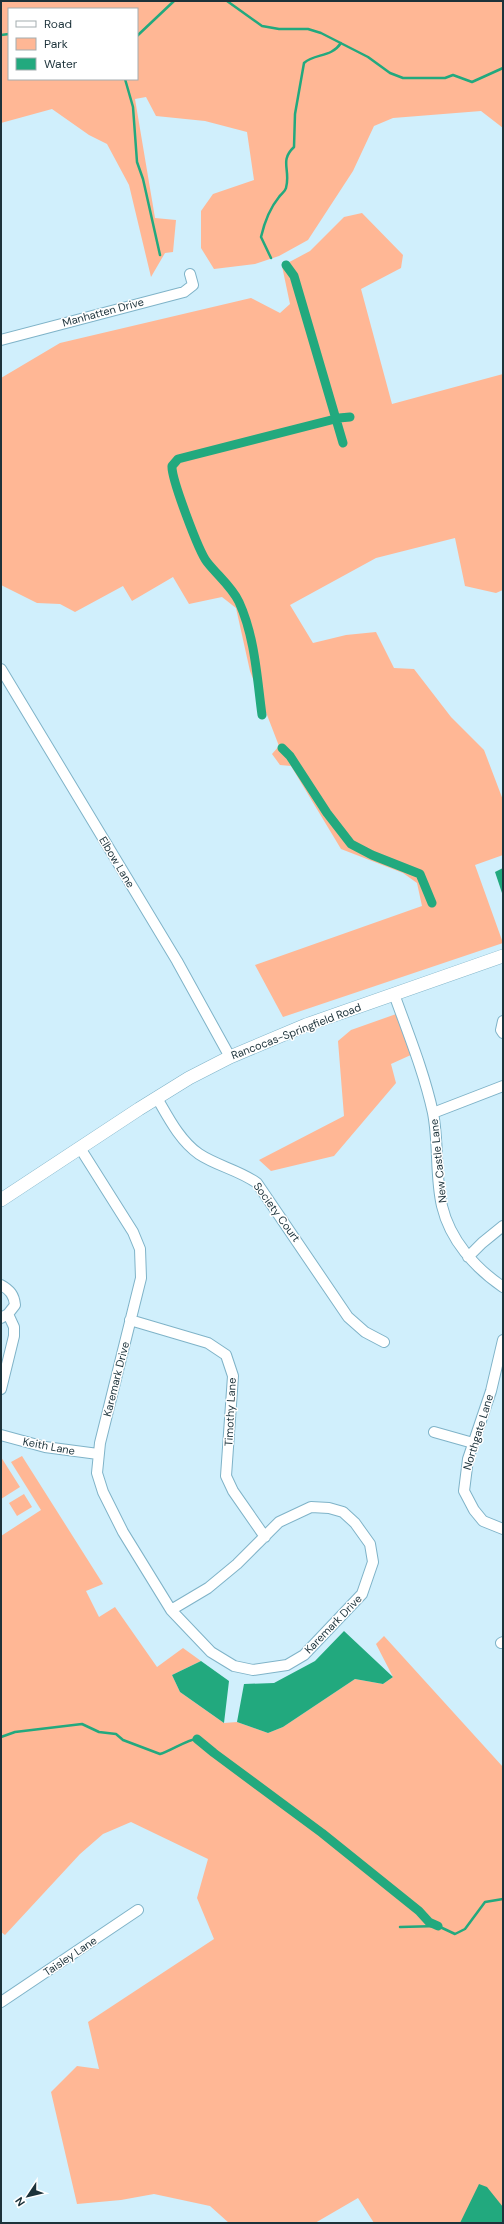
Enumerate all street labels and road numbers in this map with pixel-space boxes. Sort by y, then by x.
street label: Manhatten Drive [61,294,145,330]
street label: Elbow Lane [96,834,138,890]
street label: Rancocas-Springfield Road [229,1000,363,1062]
street label: New Castle Lane [427,1118,449,1204]
street label: Society Court [251,1179,303,1245]
street label: Karemark Drive [100,1340,132,1418]
street label: Timothy Lane [221,1377,239,1447]
street label: Northgate Lane [460,1392,496,1472]
street label: Keith Lane [22,1434,76,1458]
street label: Karemark Drive [301,1592,365,1656]
street label: Taisley Lane [41,1933,99,1979]

